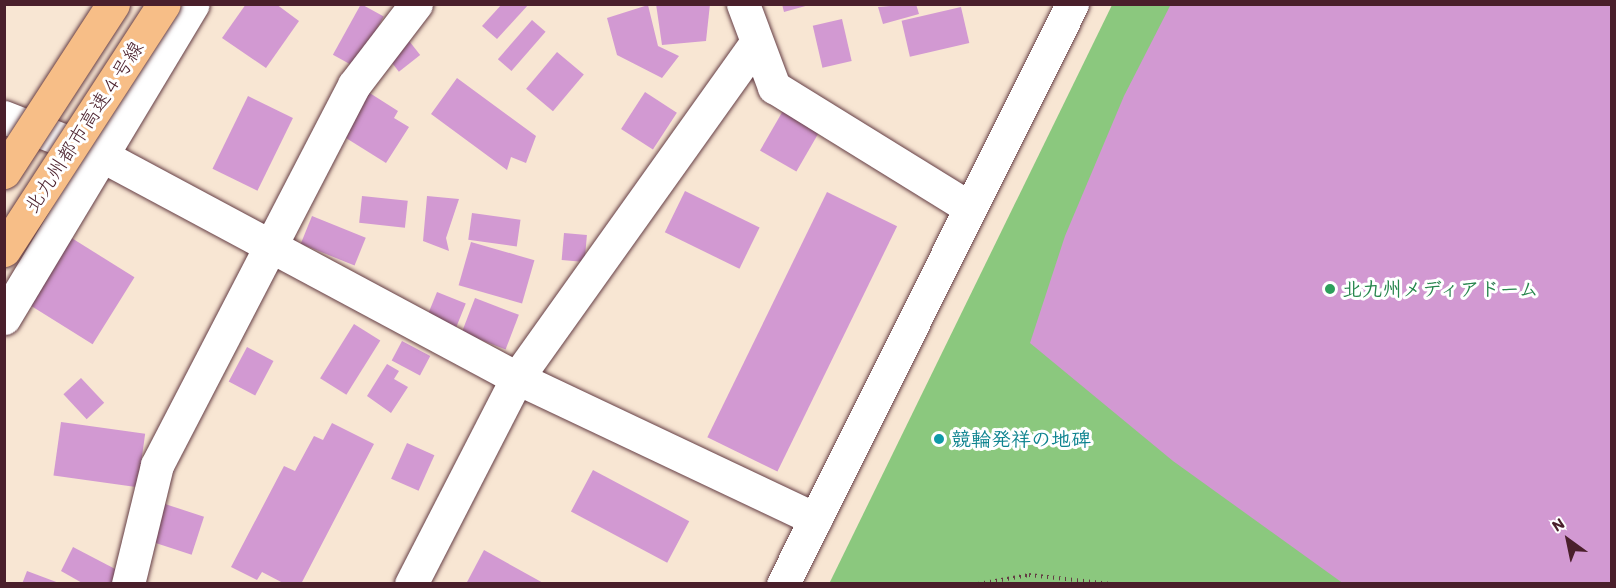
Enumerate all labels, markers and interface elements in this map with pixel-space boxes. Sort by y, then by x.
street label: 北九州都市高速４号線 [19,37,149,217]
place label: 北九州メディアドーム [1342,277,1542,301]
marker: 北九州メディアドーム [1323,282,1337,296]
place label: 競輪発祥の地碑 [951,427,1091,451]
marker: 競輪発祥の地碑 [932,432,946,446]
north arrow [1538,510,1598,570]
text: N [1548,514,1568,535]

